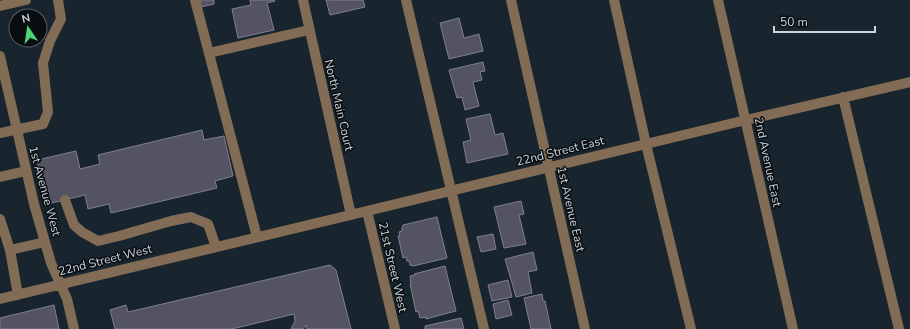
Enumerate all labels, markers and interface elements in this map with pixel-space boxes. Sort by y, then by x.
north arrow [8,8,48,48]
scale bar [774,8,875,34]
text: N [20,11,32,27]
text: 50 m [780,14,808,30]
street label: North Main Court [321,58,357,153]
street label: 2nd Avenue East [751,116,785,209]
street label: 22nd Street East [514,132,607,170]
street label: 1st Avenue West [25,144,65,239]
street label: 1st Avenue East [553,165,589,254]
street label: 21st Street West [375,220,411,314]
street label: 22nd Street West [57,240,154,279]

